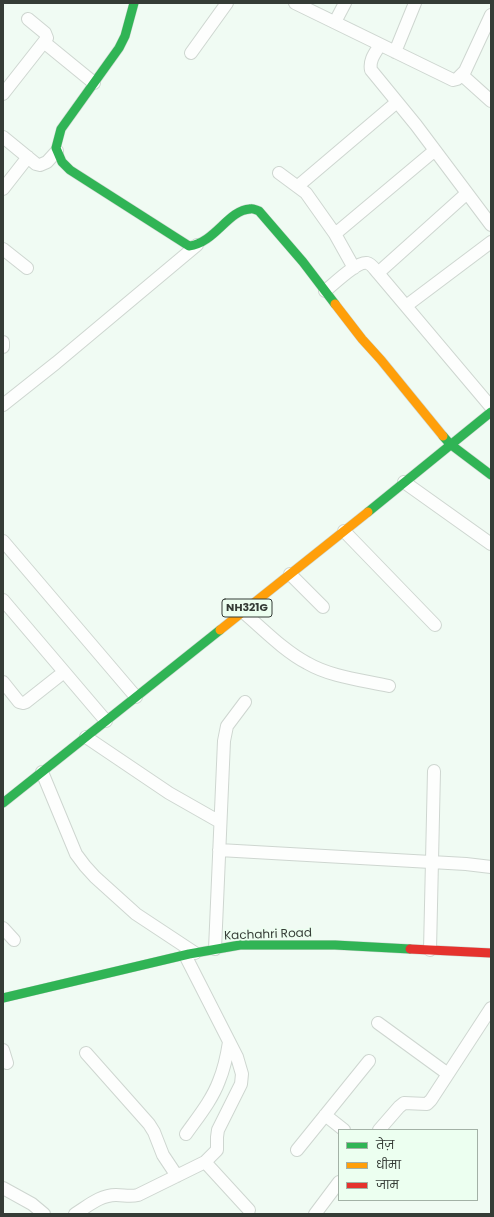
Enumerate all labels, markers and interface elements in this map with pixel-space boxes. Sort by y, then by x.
road number: NH321G [222,599,272,617]
street label: Kachahri Road [224,926,312,944]
legend [338,1129,478,1201]
text: तेज़ [376,1136,394,1153]
text: धीमा [376,1156,401,1173]
text: जाम [376,1176,399,1193]

